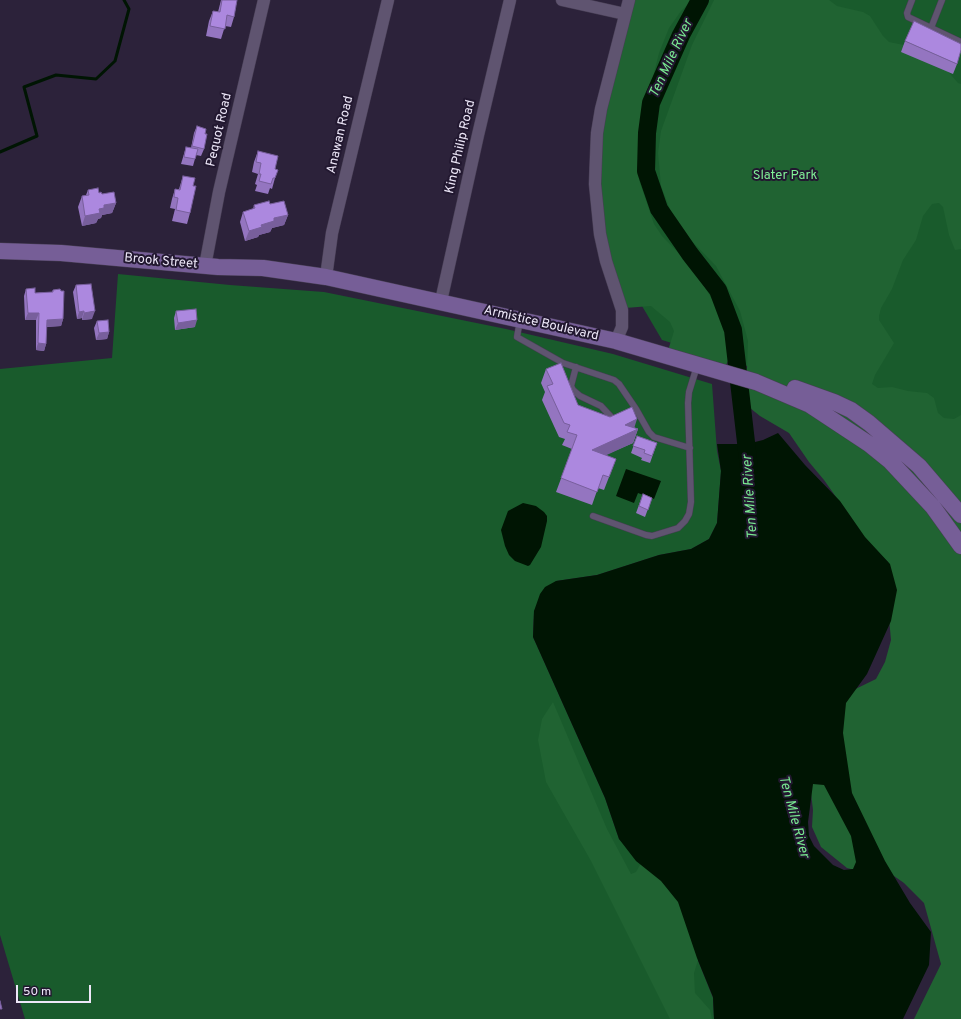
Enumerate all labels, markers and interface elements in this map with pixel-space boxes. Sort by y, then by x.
water label: Ten Mile River [646,17,698,101]
street label: Pequot Road [204,92,236,168]
street label: Anawan Road [324,94,358,176]
street label: King Philip Road [443,99,479,195]
park label: Slater Park [753,168,817,184]
street label: Brook Street [124,251,198,273]
street label: Armistice Boulevard [482,303,600,345]
water label: Ten Mile River [740,454,762,540]
water label: Ten Mile River [774,774,812,860]
scale bar [18,977,93,1003]
text: 50 m [23,984,51,1000]

